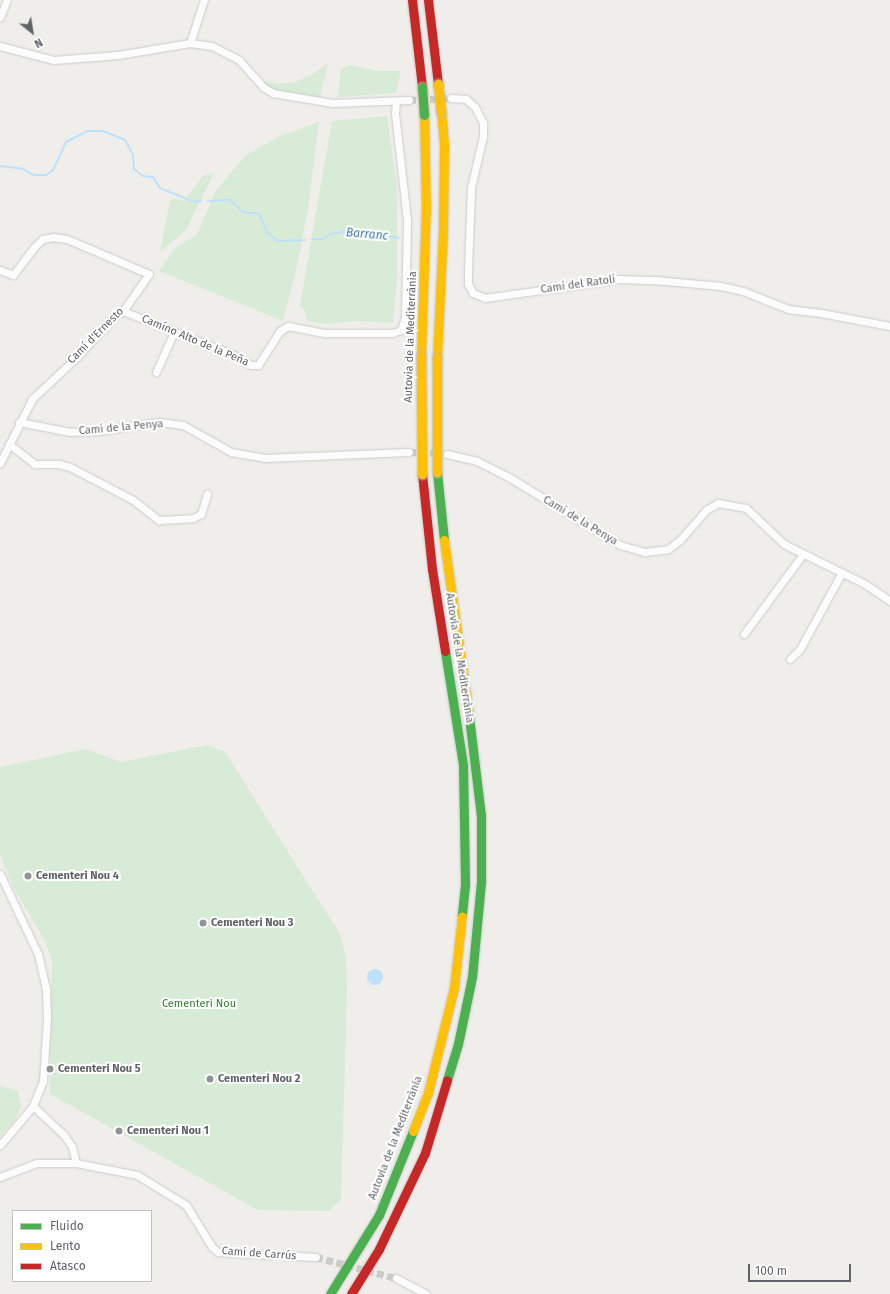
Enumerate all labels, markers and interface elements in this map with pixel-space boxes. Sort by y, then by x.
north arrow [12,12,52,52]
text: N [32,35,45,50]
water label: Barranc [345,226,389,244]
street label: Autovia de la Mediterrània [402,271,420,403]
street label: Camí del Ratolí [540,273,616,297]
street label: Camí d'Ernesto [65,305,127,367]
street label: Camíno Alto de la Peña [139,312,251,370]
street label: Camí de la Penya [78,418,164,438]
street label: Camí de la Penya [540,494,620,548]
street label: Autovia de la Mediterrània [442,592,476,724]
place label: Cementeri Nou 4 [36,869,119,883]
marker: Cementeri Nou 4 [23,871,33,881]
place label: Cementeri Nou 3 [211,916,293,930]
marker: Cementeri Nou 3 [198,918,208,928]
park label: Cementeri Nou [162,997,236,1011]
place label: Cementeri Nou 5 [58,1062,141,1076]
marker: Cementeri Nou 5 [45,1064,55,1074]
place label: Cementeri Nou 2 [218,1072,300,1086]
marker: Cementeri Nou 2 [205,1074,215,1084]
street label: Autovia de la Mediterrània [366,1074,426,1202]
place label: Cementeri Nou 1 [127,1124,209,1138]
marker: Cementeri Nou 1 [114,1126,124,1136]
legend [12,1210,152,1282]
text: Fluido [50,1219,84,1233]
text: Lento [50,1239,80,1253]
street label: Camí de Carrús [221,1245,297,1263]
scale bar [750,1256,853,1282]
text: Atasco [50,1259,86,1273]
text: 100 m [755,1264,787,1278]

